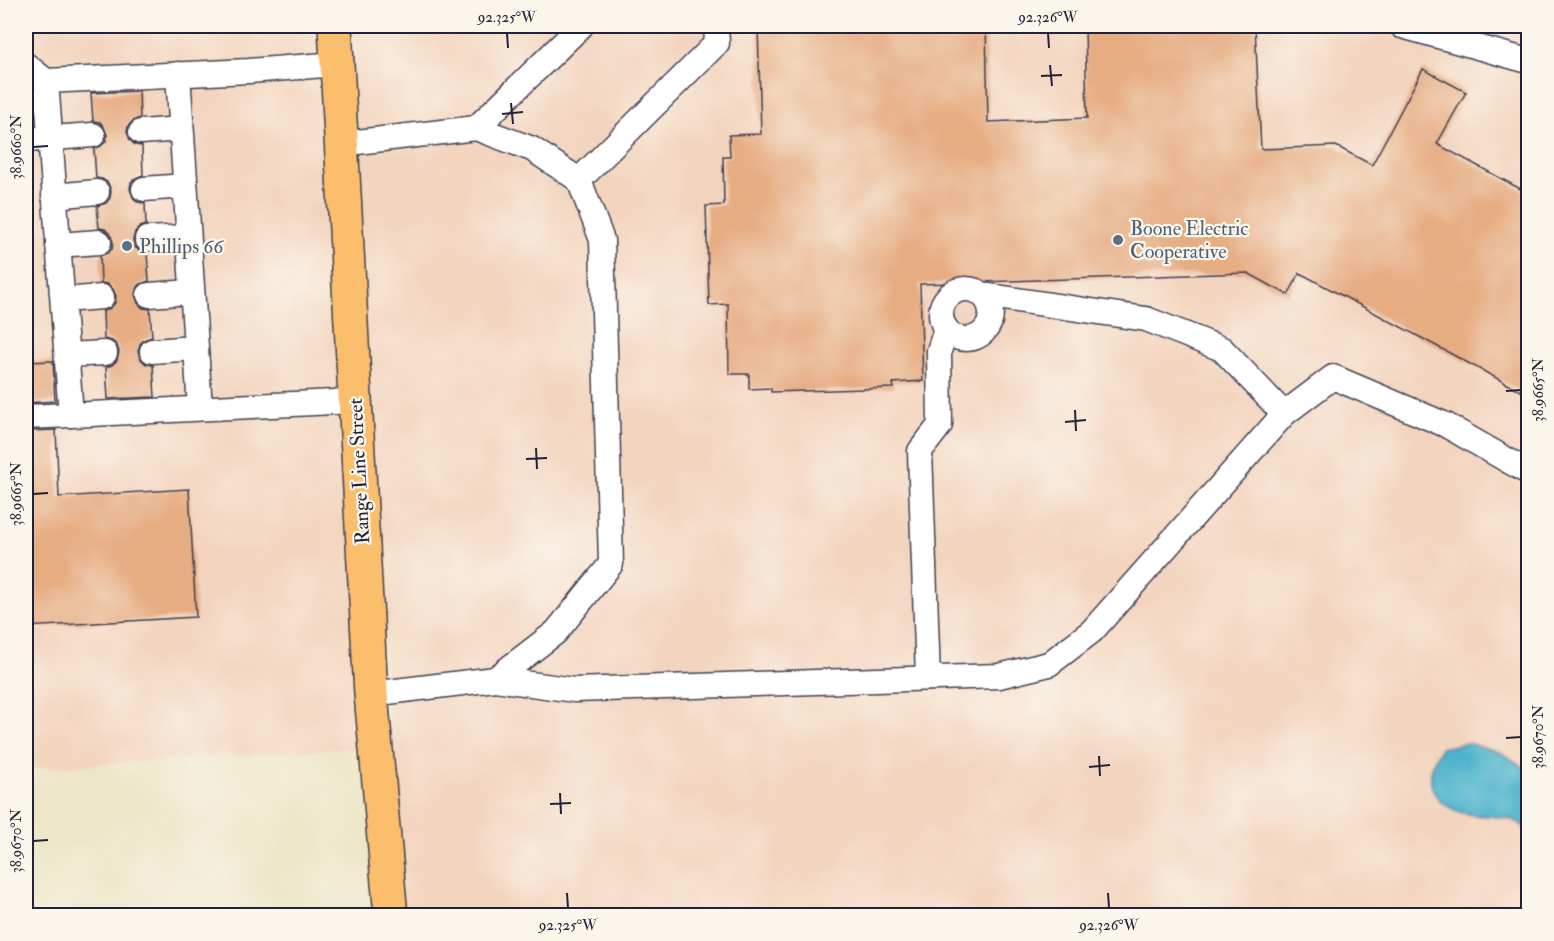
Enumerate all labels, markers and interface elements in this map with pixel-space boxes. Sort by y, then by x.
text: 92.325°W [477,8,537,27]
text: 92.326°W [1017,8,1079,27]
text: 38.9660°N [7,114,26,179]
place label: Boone Electric Cooperative [1130,216,1248,265]
marker: Boone Electric Cooperative [1111,233,1125,247]
place label: Phillips 66 [139,234,224,260]
marker: Phillips 66 [120,239,134,253]
text: 38.9665°N [1529,358,1548,422]
street label: Range Line Street [343,397,375,545]
text: 38.9665°N [7,462,26,526]
text: 38.9670°N [1529,704,1548,769]
text: 38.9670°N [7,808,26,873]
text: 92.325°W [538,916,598,935]
text: 92.326°W [1078,916,1140,935]

